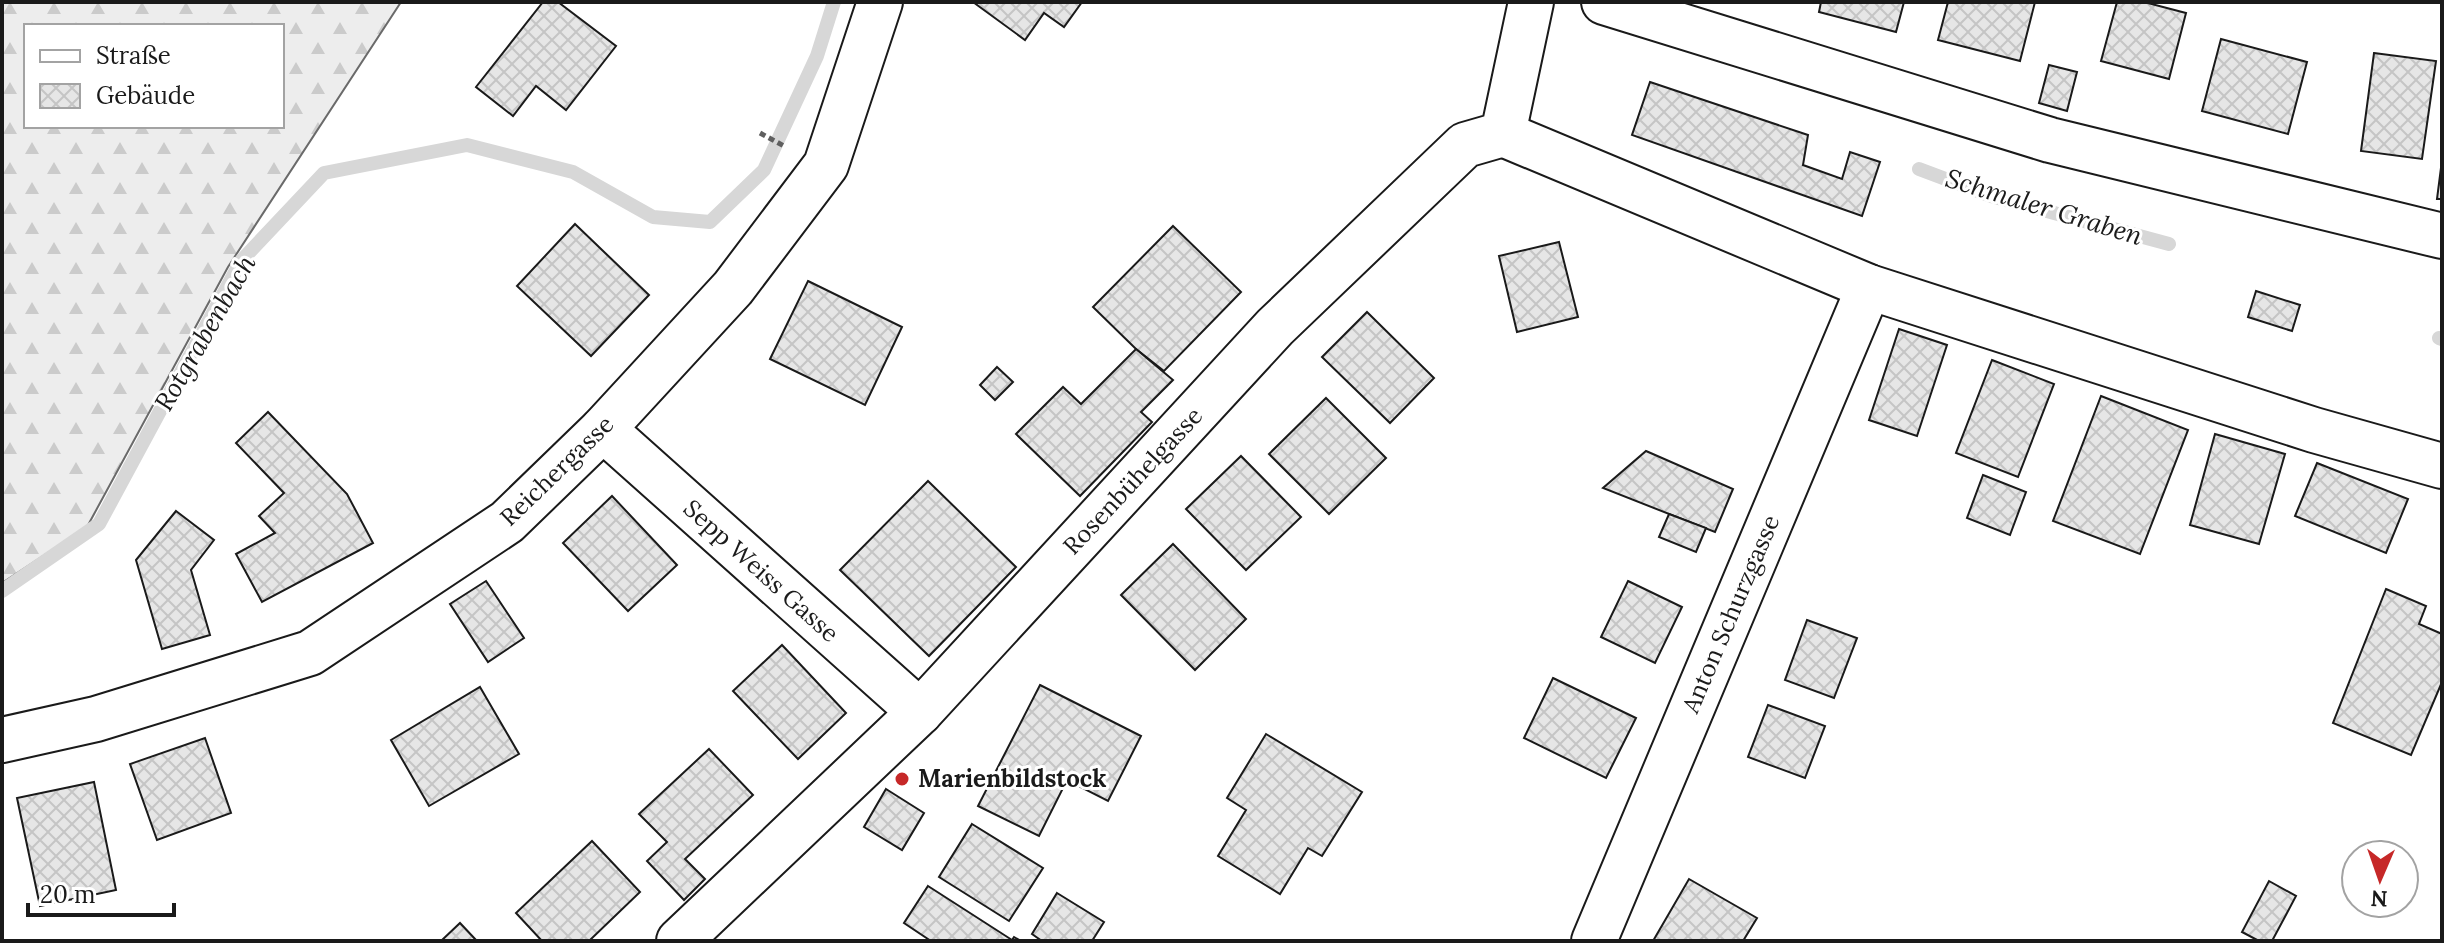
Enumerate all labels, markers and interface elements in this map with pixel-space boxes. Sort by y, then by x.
legend [24,24,284,128]
text: Straße [96,40,171,71]
text: Gebäude [96,80,195,111]
water label: Schmaler Graben [1942,161,2147,252]
water label: Rotgrabenbach [147,249,263,417]
street label: Rosenbühelgasse [1056,400,1209,561]
street label: Reichergasse [493,409,620,532]
street label: Sepp Weiss Gasse [677,493,846,649]
street label: Anton Schurzgasse [1674,510,1786,718]
place label: Marienbildstock [918,763,1107,794]
marker: Marienbildstock [893,770,911,788]
north arrow [2340,839,2420,919]
scale bar [28,867,174,917]
text: 20 m [40,879,96,910]
text: N [2370,885,2388,913]

